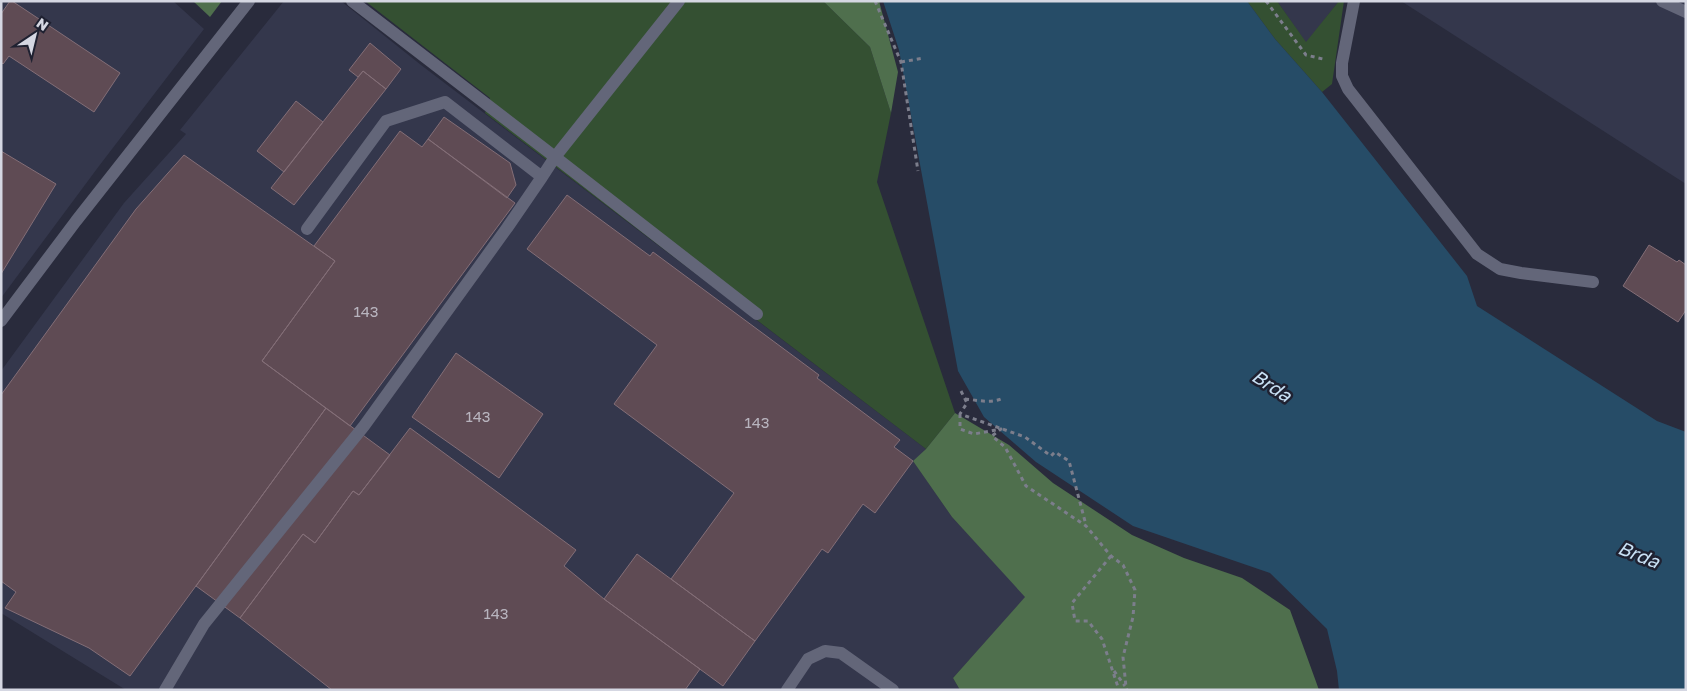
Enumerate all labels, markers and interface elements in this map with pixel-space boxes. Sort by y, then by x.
north arrow [10,10,60,60]
text: N [34,14,52,34]
house number: 143 [353,302,379,320]
water label: Brda [1248,364,1297,407]
house number: 143 [465,407,491,425]
house number: 143 [744,413,770,431]
water label: Brda [1615,535,1664,573]
house number: 143 [483,604,509,622]

